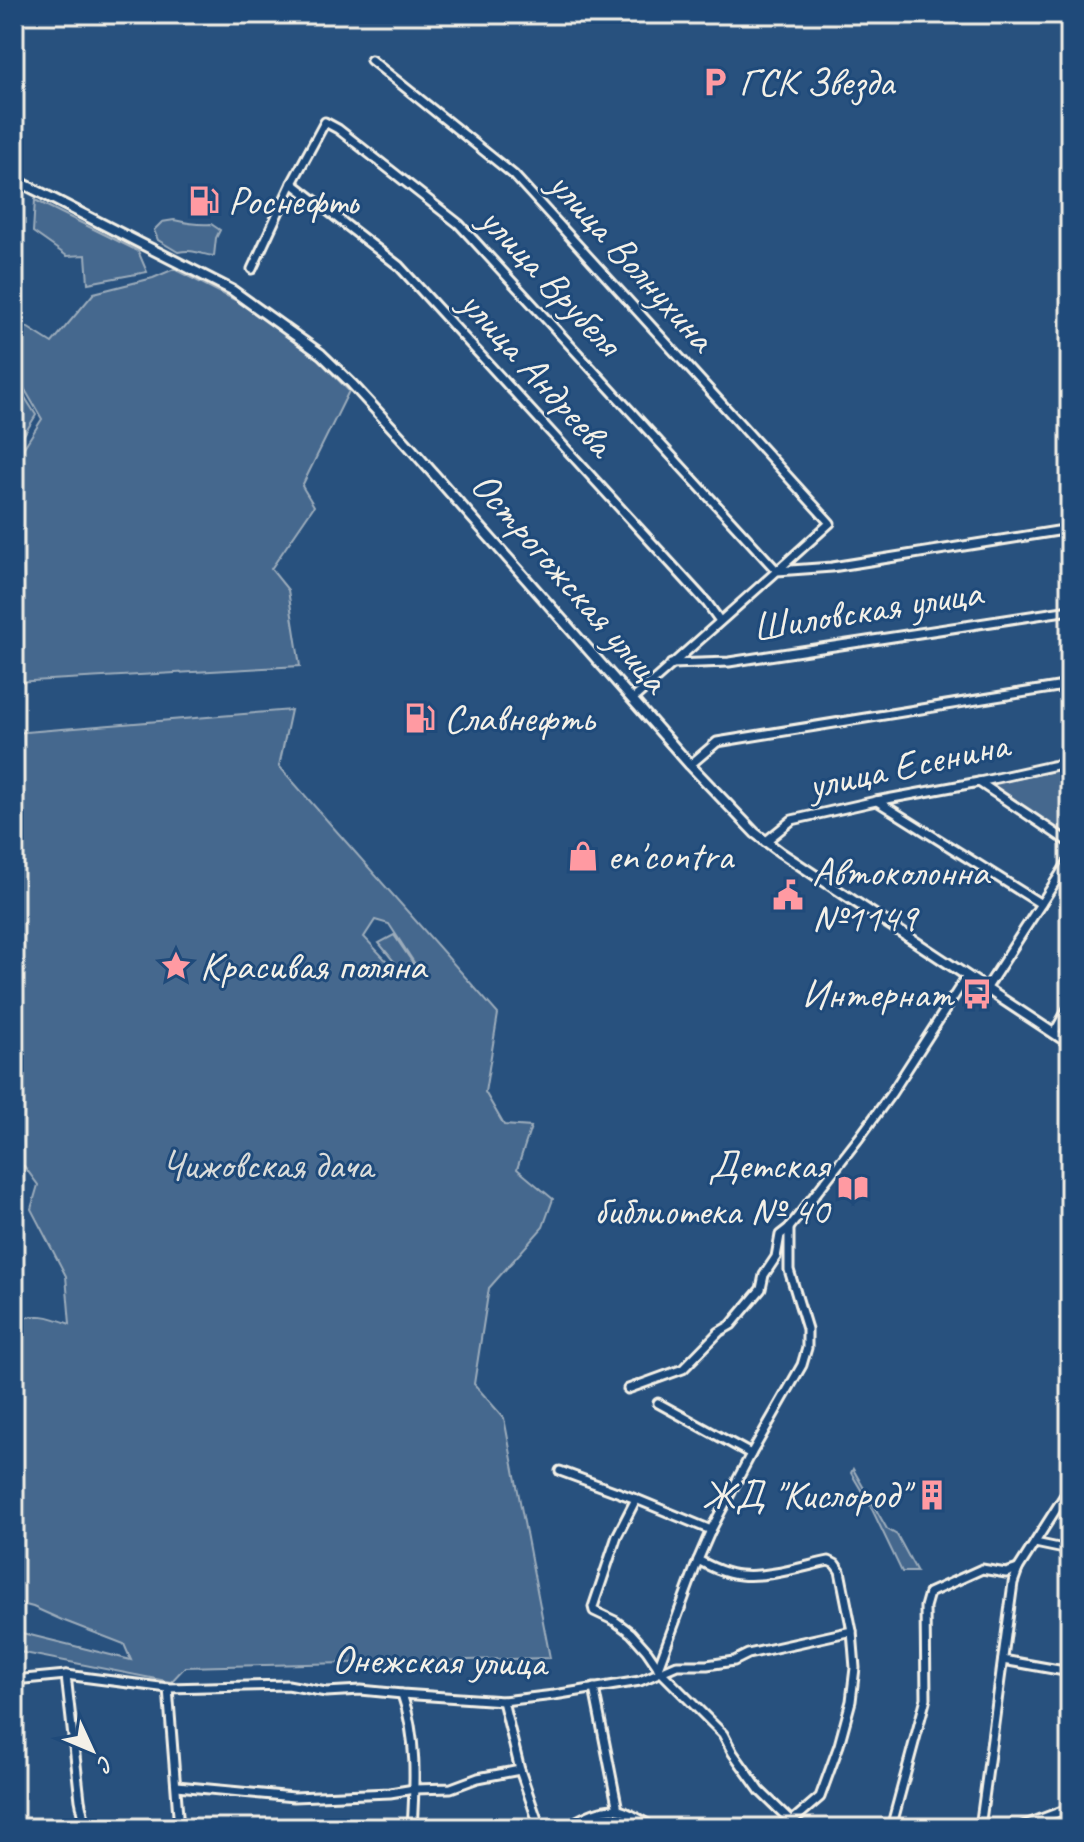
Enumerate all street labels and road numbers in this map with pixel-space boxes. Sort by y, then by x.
street label: улица Волнухина [536,159,728,364]
street label: улица Врубеля [468,194,635,369]
street label: улица Андреева [448,278,627,469]
street label: Острогожская улица [460,461,681,705]
street label: Шиловская улица [749,567,988,653]
street label: улица Есенина [802,719,1016,811]
street label: Онежская улица [331,1634,550,1688]

